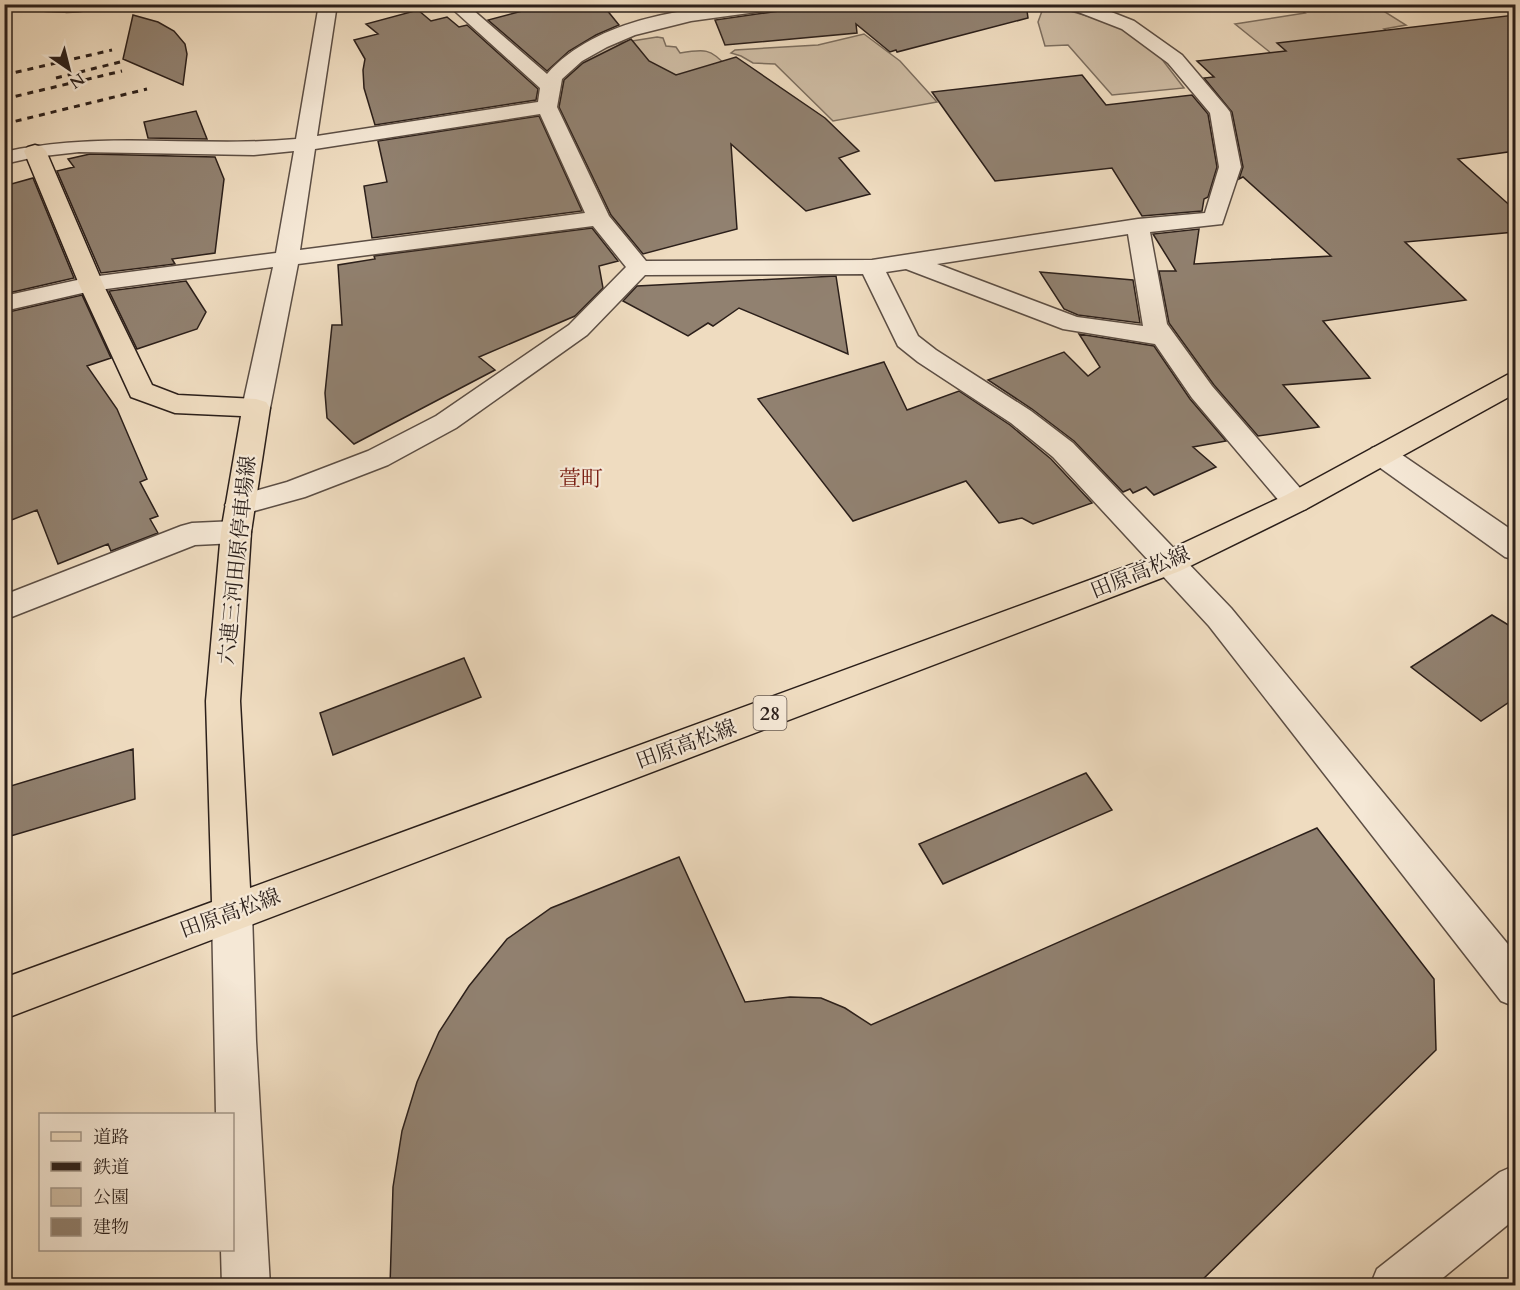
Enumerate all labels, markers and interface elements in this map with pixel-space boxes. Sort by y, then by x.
north arrow [39,39,99,99]
text: N [65,67,89,94]
street label: 六連三河田原停車場線 [212,454,263,666]
district label: 萱町 [559,464,603,494]
street label: 田原高松線 [1086,539,1194,606]
road number: 28 [754,696,786,730]
street label: 田原高松線 [632,713,740,776]
street label: 田原高松線 [176,882,284,945]
legend [39,1113,234,1251]
text: 道路 [93,1125,129,1150]
text: 鉄道 [93,1155,129,1180]
text: 公園 [93,1185,129,1210]
text: 建物 [93,1215,129,1240]

